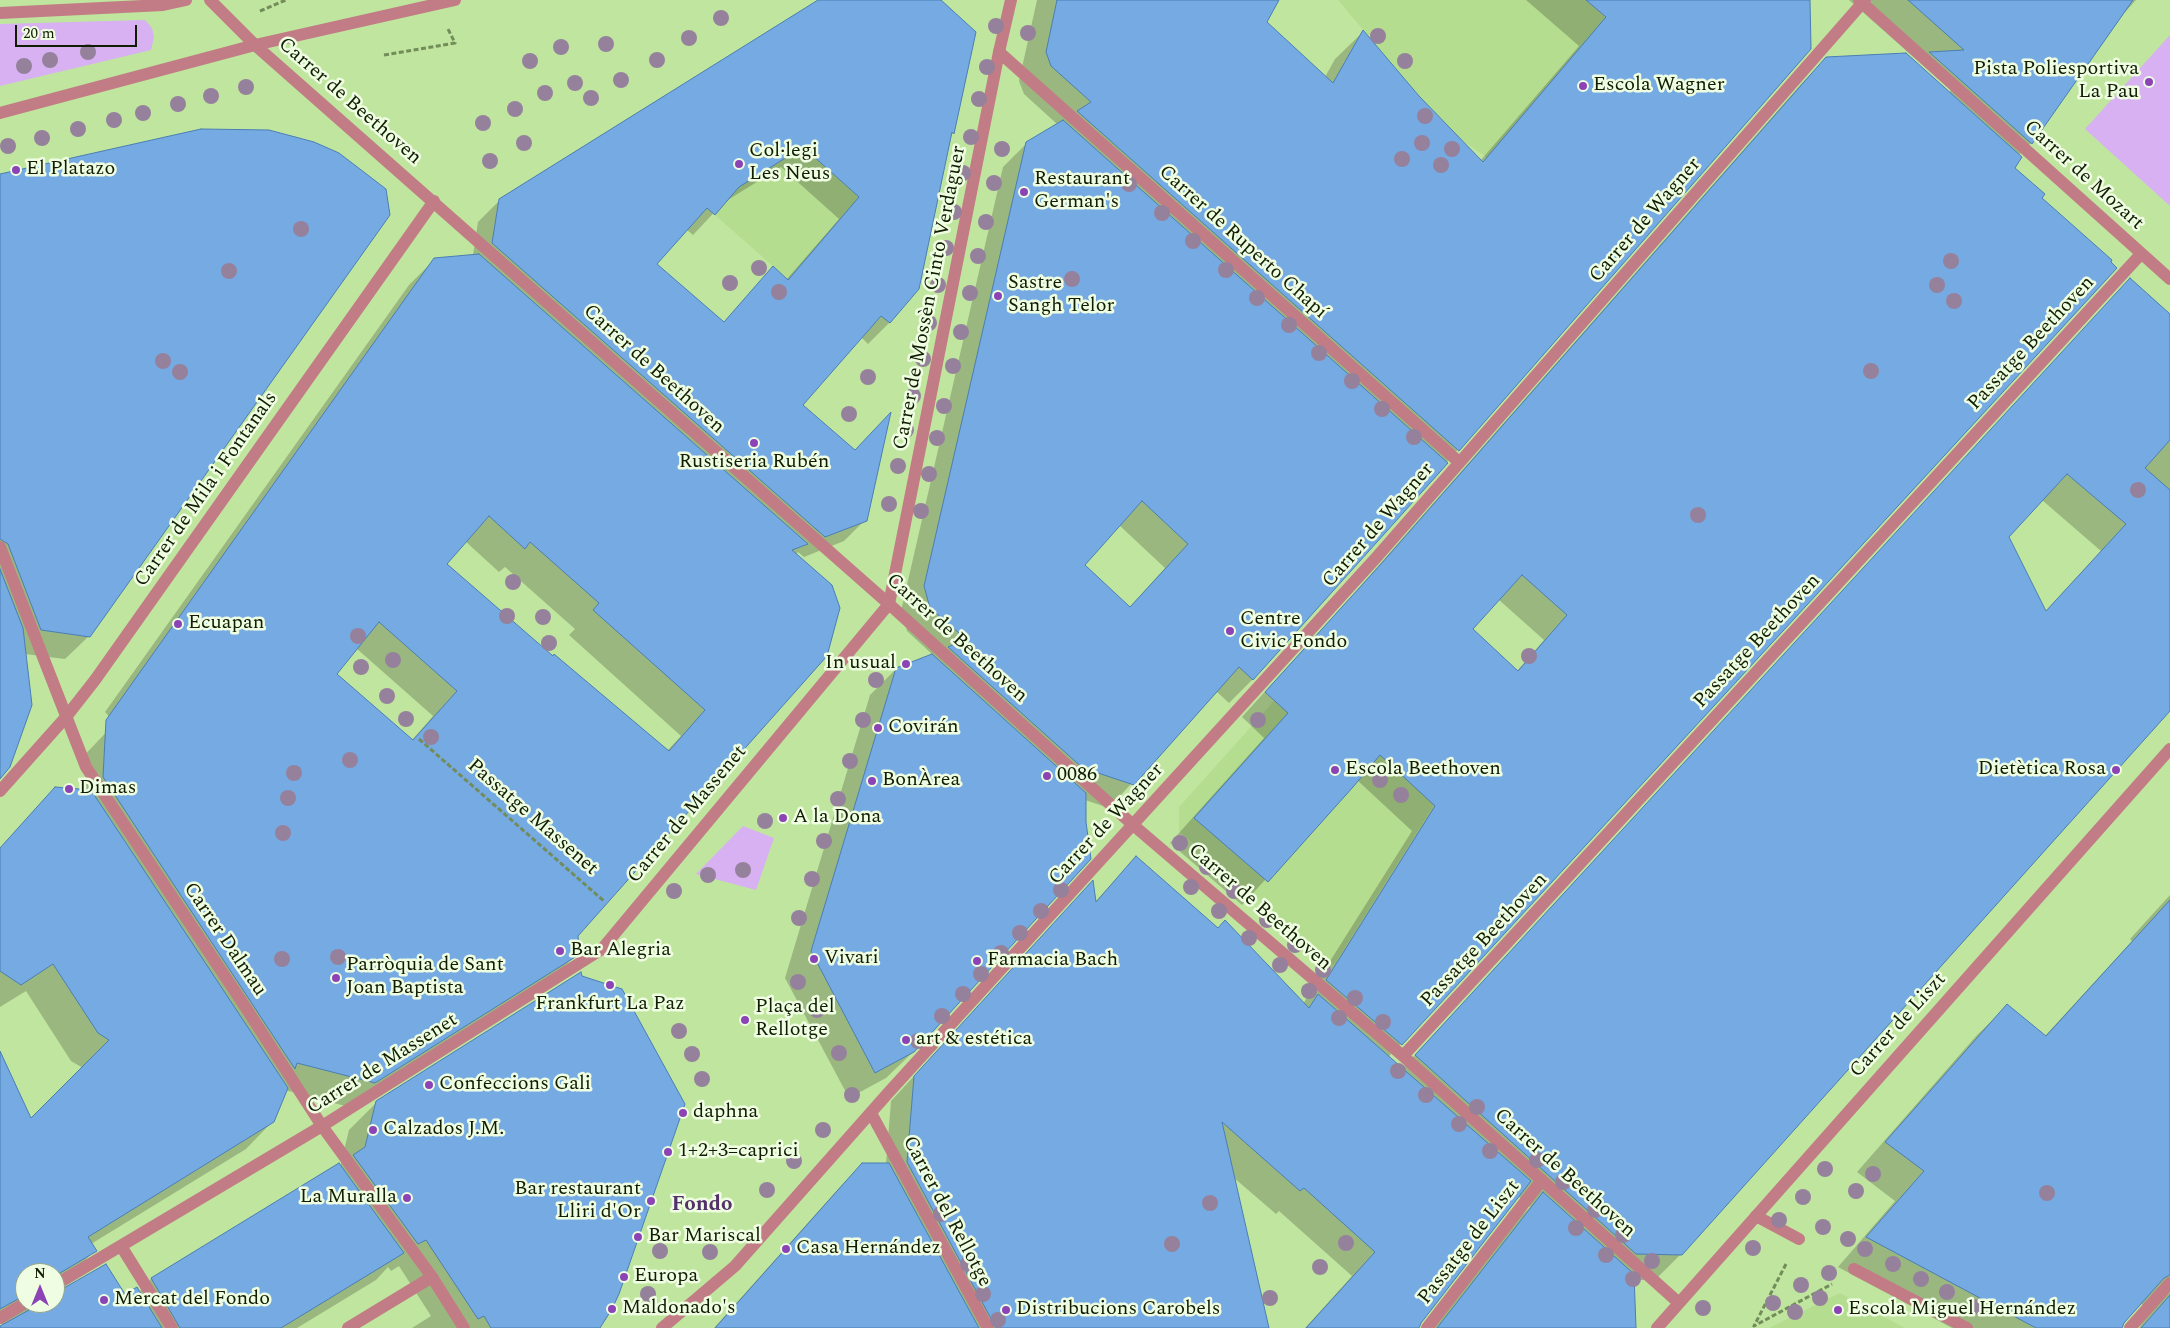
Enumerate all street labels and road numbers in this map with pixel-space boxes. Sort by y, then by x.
street label: Carrer de Beethoven [273,33,425,171]
street label: Carrer de Mozart [2018,116,2148,236]
street label: Carrer de Mossèn Cinto Verdaguer [890,144,972,452]
street label: Carrer de Wagner [1585,154,1707,288]
street label: Carrer de Ruperto Chapí [1153,161,1331,325]
street label: Passatge Beethoven [1964,272,2100,416]
street label: Carrer de Beethoven [577,300,729,440]
street label: Carrer de Mila i Fontanals [130,388,284,592]
street label: Carrer de Wagner [1318,459,1440,593]
street label: Carrer de Beethoven [880,569,1032,709]
street label: Passatge Beethoven [1690,570,1826,714]
street label: Carrer de Massenet [623,741,753,889]
street label: Passatge Massenet [462,755,602,881]
street label: Carrer de Wagner [1045,759,1169,891]
street label: Carrer de Beethoven [1183,839,1335,977]
street label: Passatge Beethoven [1417,869,1553,1013]
street label: Carrer Dalmau [177,879,271,1001]
street label: Carrer de Liszt [1846,969,1952,1083]
street label: Carrer de Massenet [303,1009,463,1121]
street label: Carrer de Beethoven [1488,1104,1640,1244]
street label: Carrer del Rellotge [896,1132,996,1292]
street label: Passatge de Liszt [1414,1176,1526,1310]

